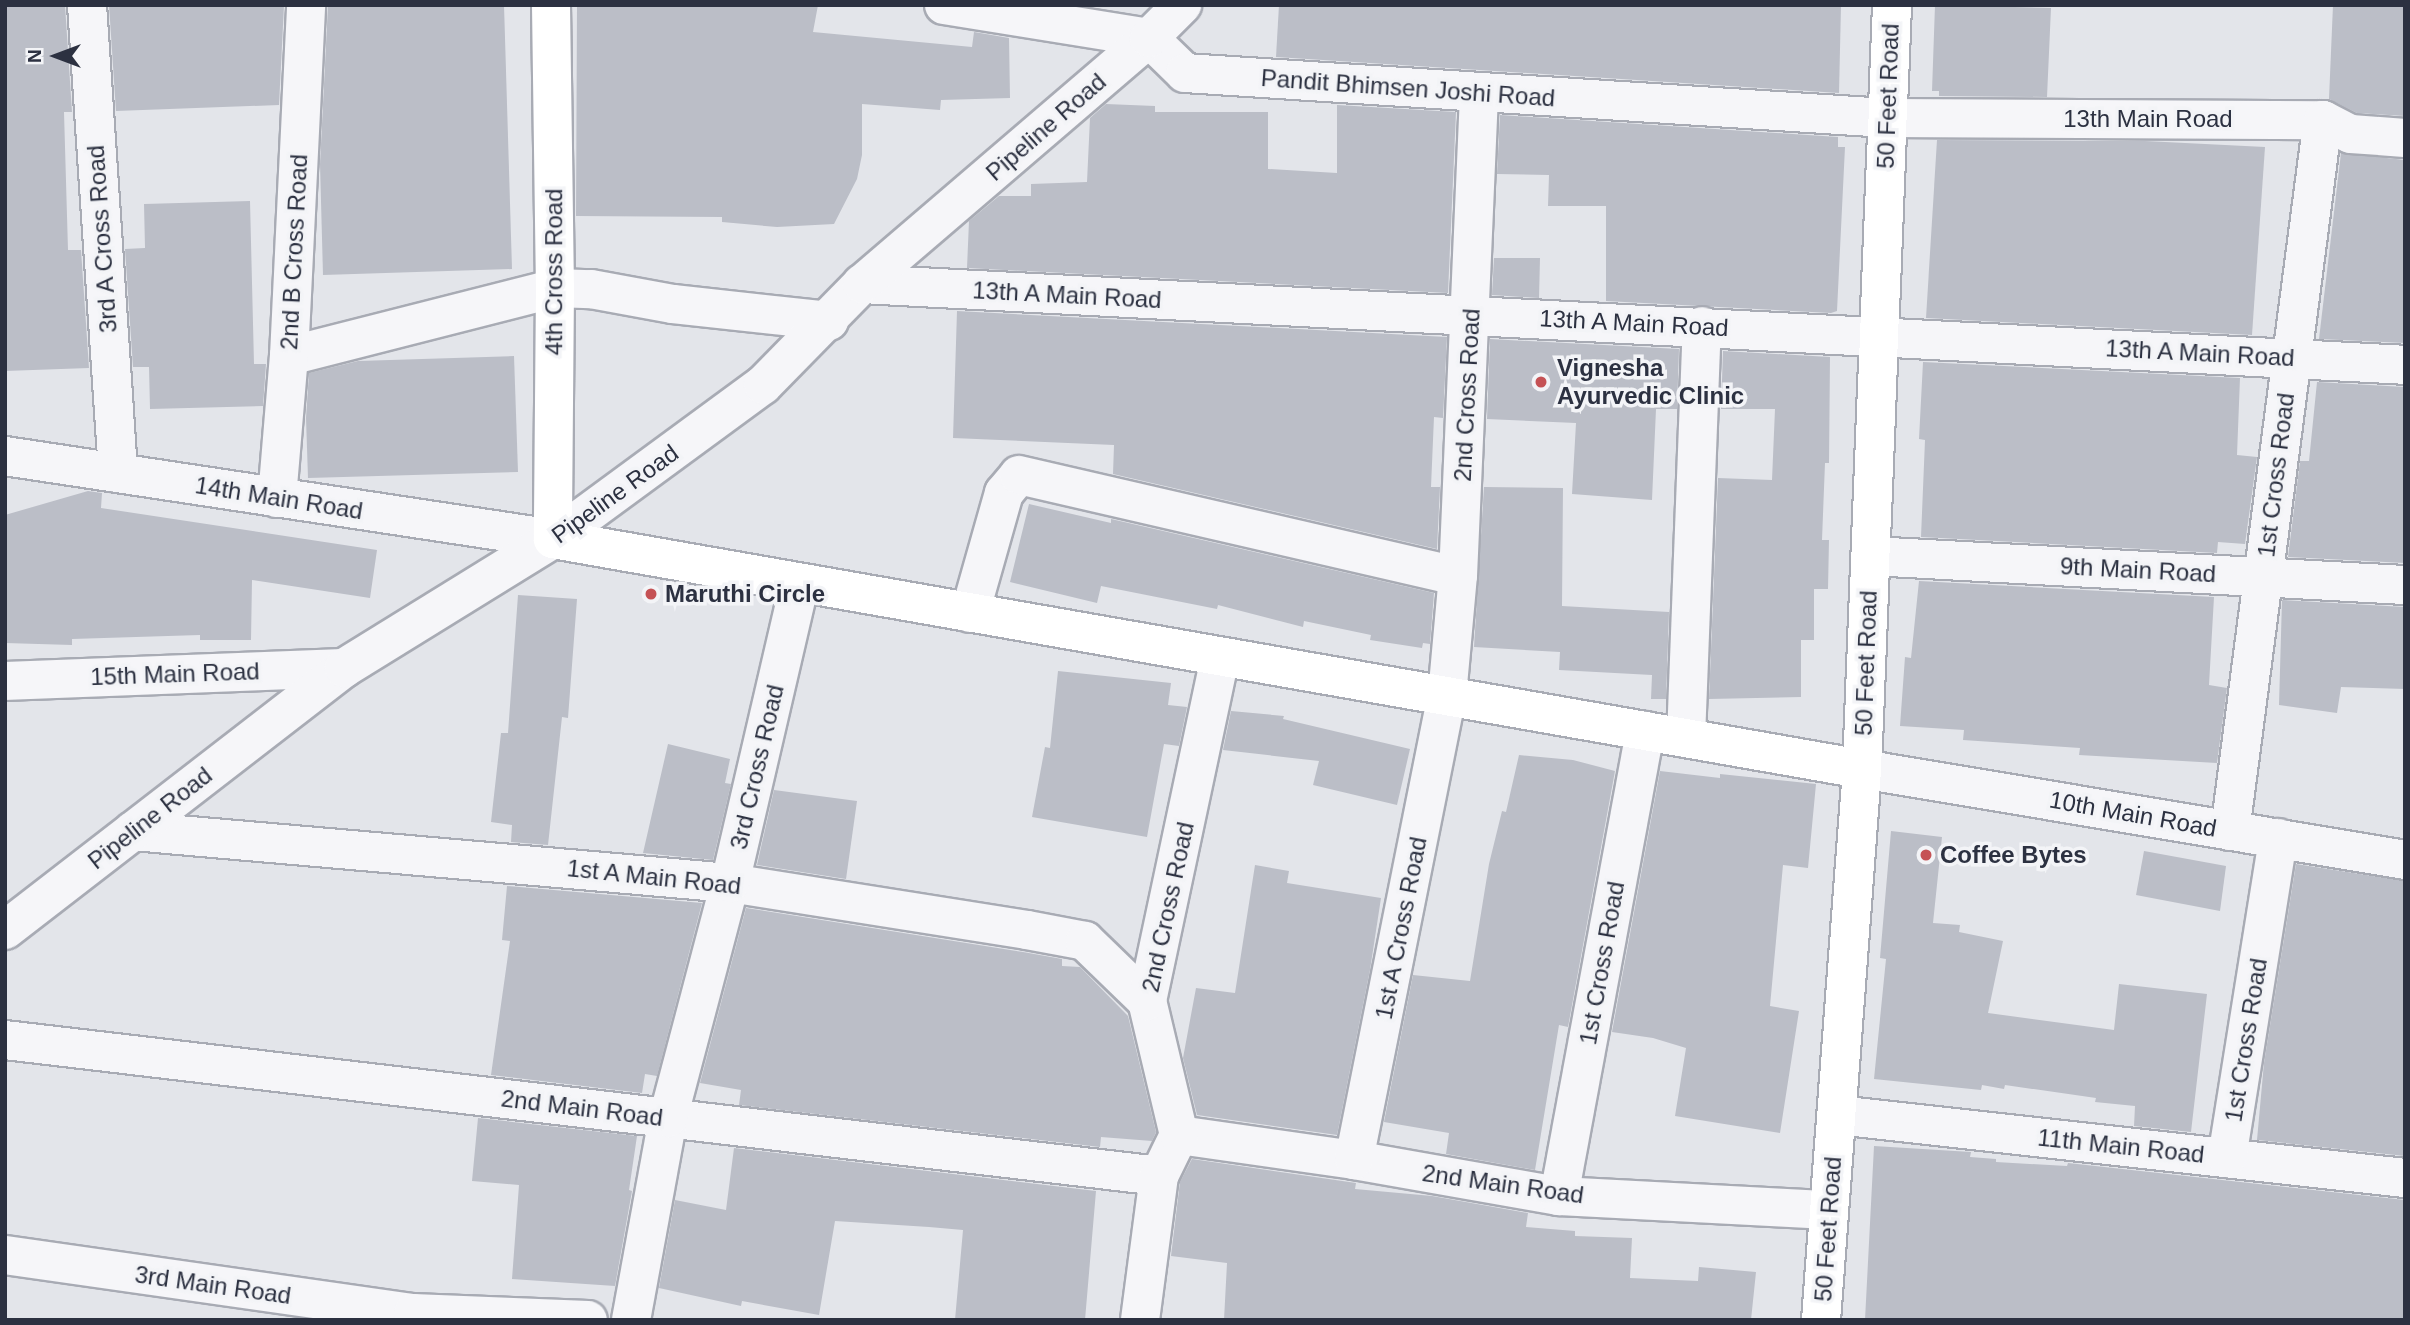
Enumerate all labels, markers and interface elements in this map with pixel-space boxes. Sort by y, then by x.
north arrow [21,21,91,91]
street label: 50 Feet Road [1871,23,1905,169]
text: N [24,49,45,63]
street label: Pandit Bhimsen Joshi Road [1260,63,1556,113]
street label: Pipeline Road [980,67,1112,187]
street label: 13th Main Road [2063,105,2233,133]
street label: 3rd A Cross Road [81,143,123,335]
street label: 2nd B Cross Road [274,153,314,351]
street label: 4th Cross Road [540,189,568,355]
street label: 13th A Main Road [970,276,1164,314]
street label: 13th A Main Road [1537,304,1731,342]
street label: 2nd Cross Road [1448,308,1486,482]
street label: 13th A Main Road [2103,334,2297,372]
place label: Vignesha Ayurvedic Clinic [1557,354,1744,410]
marker: Vignesha Ayurvedic Clinic [1531,372,1551,392]
street label: 1st Cross Road [2252,391,2300,559]
street label: Pipeline Road [546,438,684,550]
street label: 14th Main Road [193,471,365,525]
street label: 9th Main Road [2059,552,2217,588]
place label: Maruthi Circle [665,580,825,608]
marker: Maruthi Circle [643,586,659,602]
street label: 50 Feet Road [1849,590,1883,736]
street label: 15th Main Road [90,657,260,691]
street label: 3rd Cross Road [724,682,790,852]
street label: Pipeline Road [82,761,218,875]
street label: 10th Main Road [2047,785,2219,843]
street label: 2nd Cross Road [1136,819,1200,995]
street label: 1st A Cross Road [1369,833,1433,1023]
place label: Coffee Bytes [1940,841,2087,869]
marker: Coffee Bytes [1918,847,1934,863]
street label: 1st A Main Road [564,853,744,901]
street label: 1st Cross Road [1573,879,1631,1047]
street label: 1st Cross Road [2219,956,2273,1124]
street label: 2nd Main Road [499,1084,665,1132]
street label: 11th Main Road [2036,1123,2206,1169]
street label: 50 Feet Road [1809,1155,1847,1303]
street label: 2nd Main Road [1420,1158,1586,1210]
street label: 3rd Main Road [133,1260,293,1310]

